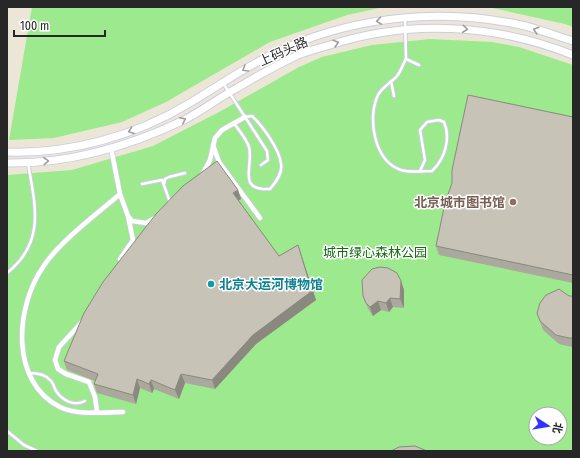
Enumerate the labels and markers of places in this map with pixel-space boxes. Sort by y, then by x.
place label: 北京城市图书馆 [414,195,505,210]
marker: 北京城市图书馆 [508,197,518,207]
place label: 北京大运河博物馆 [219,277,323,292]
marker: 北京大运河博物馆 [206,279,216,289]

